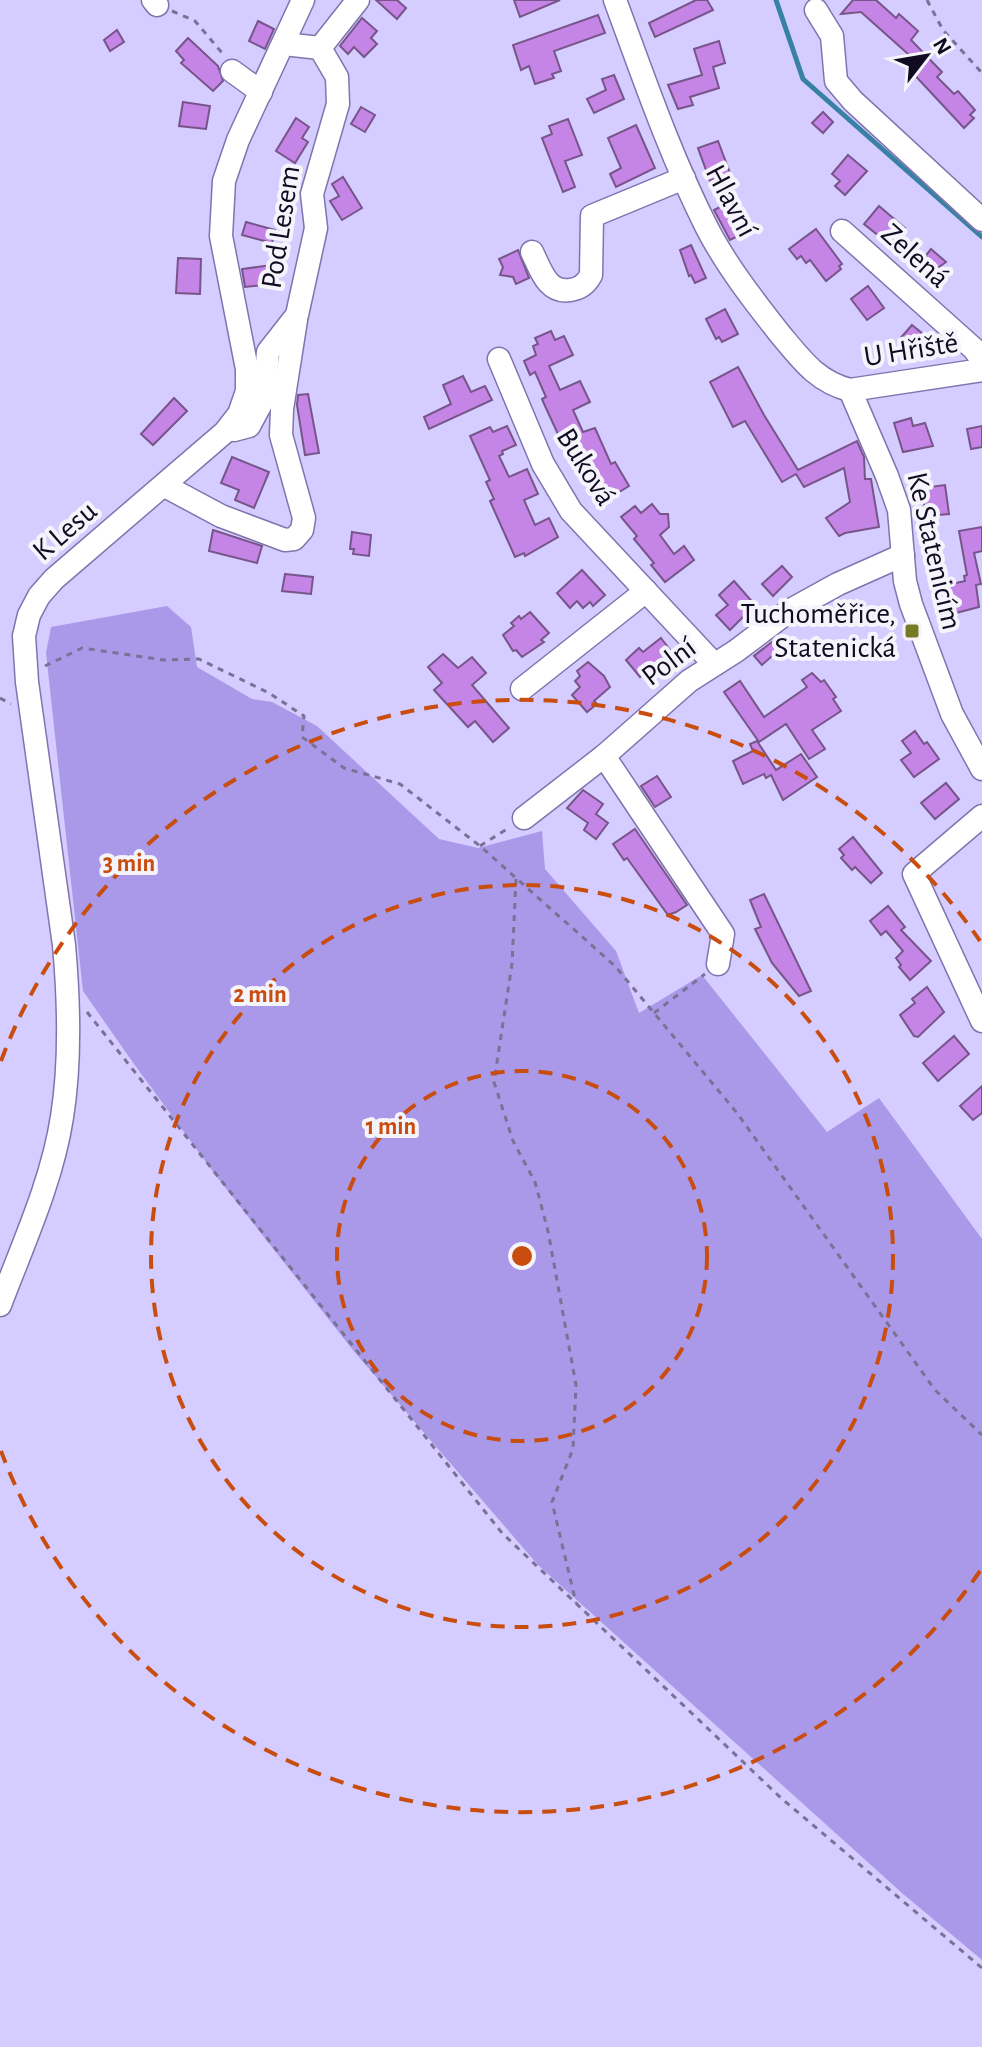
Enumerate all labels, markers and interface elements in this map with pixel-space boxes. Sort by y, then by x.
north arrow [886,16,966,96]
text: N [929,34,956,58]
street label: Hlavní [700,160,763,243]
street label: Pod Lesem [256,163,306,291]
street label: Zelená [875,218,955,294]
street label: U Hřiště [862,328,960,372]
street label: Buková [551,423,621,511]
street label: Ke Statenicím [901,469,967,633]
street label: K Lesu [27,496,103,566]
place label: Tuchoměřice, Statenická [741,599,896,663]
marker: Tuchoměřice, Statenická [903,622,921,640]
street label: Polní [636,632,702,692]
text: 3 min [103,852,155,876]
text: 2 min [233,983,287,1007]
text: 1 min [366,1115,416,1139]
centre of rings [508,1242,536,1270]

